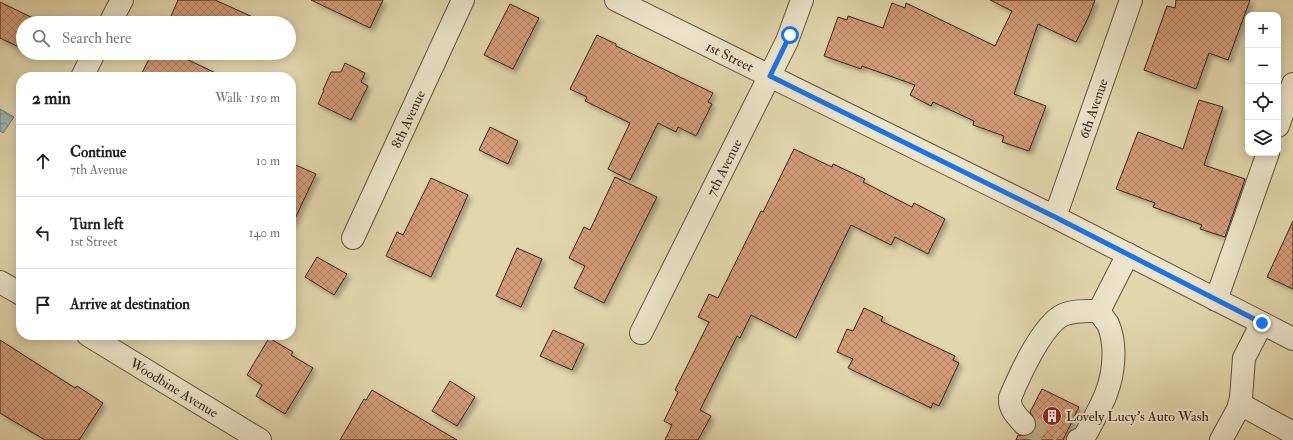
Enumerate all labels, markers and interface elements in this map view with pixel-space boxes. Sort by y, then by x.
map controls [1245,12,1281,156]
button: + [1245,12,1281,48]
search box [16,16,296,60]
route start [781,26,799,44]
icon: search [30,27,52,49]
text: Search here [62,29,131,48]
street label: 1st Street [703,37,757,75]
button: − [1245,48,1281,84]
street label: 6th Avenue [1075,76,1111,141]
button: locate [1245,84,1281,120]
street label: 8th Avenue [387,87,429,151]
text: 2 min [32,88,71,109]
text: Walk · 150 m [215,90,280,106]
button: layers [1245,120,1281,156]
street label: 7th Avenue [702,136,745,199]
text: Continue [70,143,126,162]
icon: ahead [32,150,54,172]
text: 10 m [256,153,280,169]
text: 7th Avenue [70,162,127,178]
text: Turn left [70,215,124,234]
icon: left [32,222,54,244]
text: 140 m [249,225,280,241]
text: 1st Street [70,234,117,250]
icon: arrive [32,294,54,316]
text: Arrive at destination [70,295,190,314]
route end [1253,314,1271,332]
street label: Woodbine Avenue [126,354,222,421]
building icon: Lovely Lucy's Auto Wash [1041,405,1063,427]
place label: Lovely Lucy's Auto Wash [1066,408,1210,426]

